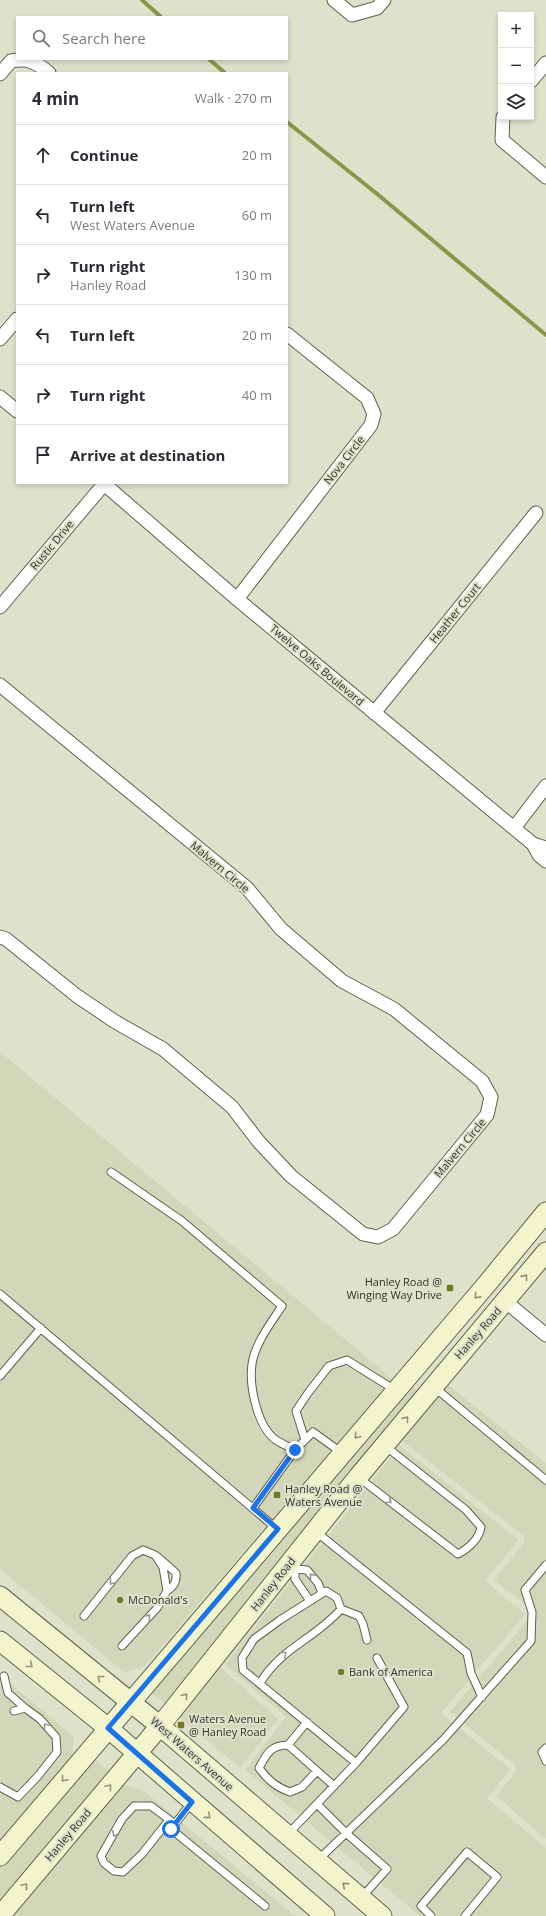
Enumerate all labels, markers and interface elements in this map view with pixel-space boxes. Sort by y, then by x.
map controls [498,12,534,120]
button: + [498,12,534,48]
search box [16,16,288,60]
icon: search [30,27,52,49]
text: Search here [62,28,146,48]
button: − [498,48,534,84]
button: layers [498,84,534,120]
text: 4 min [32,87,79,110]
text: Walk · 270 m [195,89,272,107]
icon: ahead [32,144,54,166]
text: Continue [70,145,138,165]
text: 20 m [242,146,272,164]
text: Turn left [70,196,135,216]
icon: left [32,204,54,226]
text: 60 m [242,206,272,224]
text: West Waters Avenue [70,216,195,234]
text: Turn right [70,256,145,276]
icon: right [32,264,54,286]
text: 130 m [234,266,272,284]
text: Hanley Road [70,276,146,294]
icon: left [32,324,54,346]
text: Turn left [70,325,135,345]
text: 20 m [242,326,272,344]
icon: right [32,384,54,406]
text: Turn right [70,385,145,405]
text: 40 m [242,386,272,404]
street label: Nova Circle [320,432,367,487]
icon: arrive [32,444,54,466]
text: Arrive at destination [70,445,225,465]
street label: Rustic Drive [26,517,77,573]
street label: Heather Court [426,579,484,646]
street label: Twelve Oaks Boulevard [267,621,368,709]
street label: Malvern Circle [188,837,253,896]
street label: Malvern Circle [430,1115,489,1180]
place label: Hanley Road @ Winging Way Drive [346,1274,442,1302]
one-way arrow [521,1274,528,1281]
marker: Hanley Road @ Winging Way Drive [445,1283,455,1293]
one-way arrow [474,1291,481,1299]
street label: Hanley Road [451,1303,504,1362]
one-way arrow [401,1417,408,1424]
one-way arrow [354,1431,361,1439]
route end [286,1441,304,1459]
place label: Hanley Road @ Waters Avenue [285,1481,362,1509]
marker: Hanley Road @ Waters Avenue [272,1490,282,1500]
one-way arrow [384,1496,391,1503]
street label: Hanley Road [247,1554,298,1614]
one-way arrow [309,1573,316,1580]
one-way arrow [109,1577,116,1584]
place label: McDonald's [128,1592,188,1607]
marker: McDonald's [115,1595,125,1605]
one-way arrow [143,1615,150,1622]
one-way arrow [280,1652,287,1659]
one-way arrow [26,1661,33,1668]
place label: Bank of America [349,1664,433,1679]
marker: Bank of America [336,1667,346,1677]
one-way arrow [98,1675,105,1682]
one-way arrow [180,1693,187,1700]
place label: Waters Avenue @ Hanley Road [189,1711,266,1739]
street label: West Waters Avenue [148,1713,237,1794]
marker: Waters Avenue @ Hanley Road [176,1720,186,1730]
one-way arrow [44,1723,51,1731]
one-way arrow [62,1775,69,1782]
one-way arrow [104,1784,111,1791]
street label: Hanley Road [41,1805,94,1864]
one-way arrow [204,1811,211,1818]
route start [162,1820,180,1838]
one-way arrow [112,1829,120,1837]
one-way arrow [21,1883,28,1891]
one-way arrow [342,1883,350,1890]

